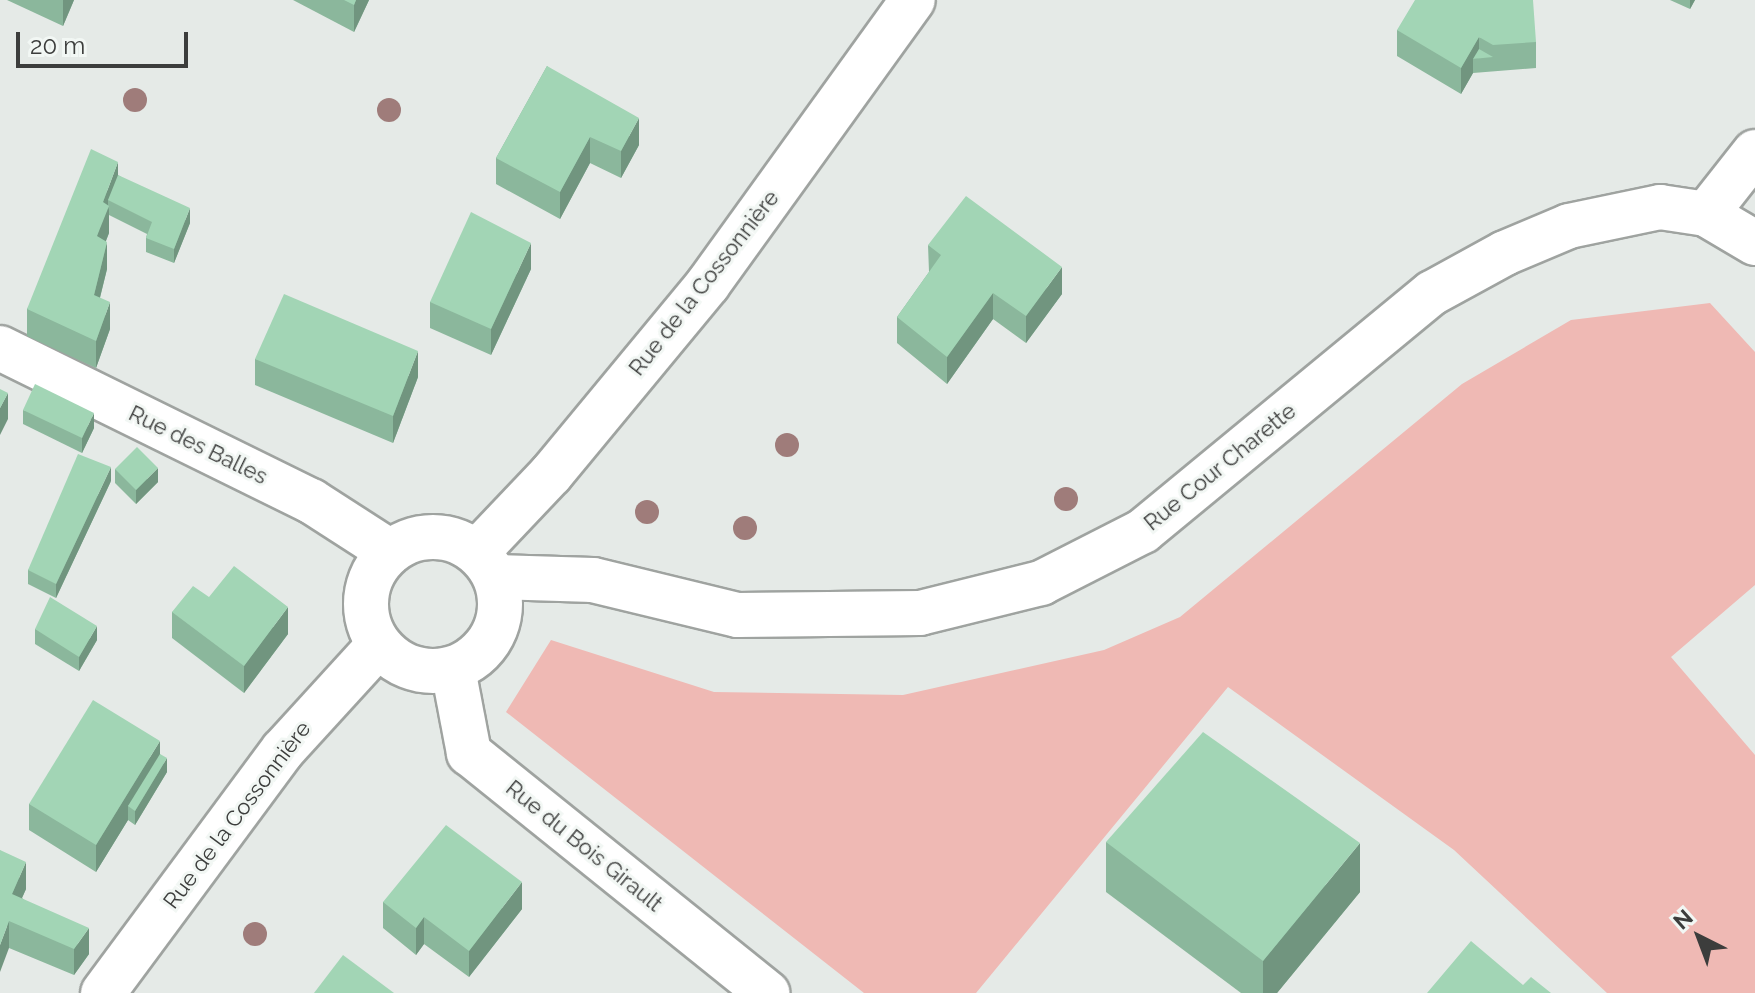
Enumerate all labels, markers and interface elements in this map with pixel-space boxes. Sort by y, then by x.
scale bar [20,16,192,66]
text: 20 m [30,31,85,60]
street label: Rue de la Cossonnière [623,185,785,381]
street label: Rue Cour Charette [1139,398,1301,536]
street label: Rue des Balles [124,400,272,490]
street label: Rue de la Cossonnière [158,716,316,914]
street label: Rue du Bois Girault [500,775,668,917]
north arrow [1659,897,1739,977]
text: N [1668,904,1698,934]

